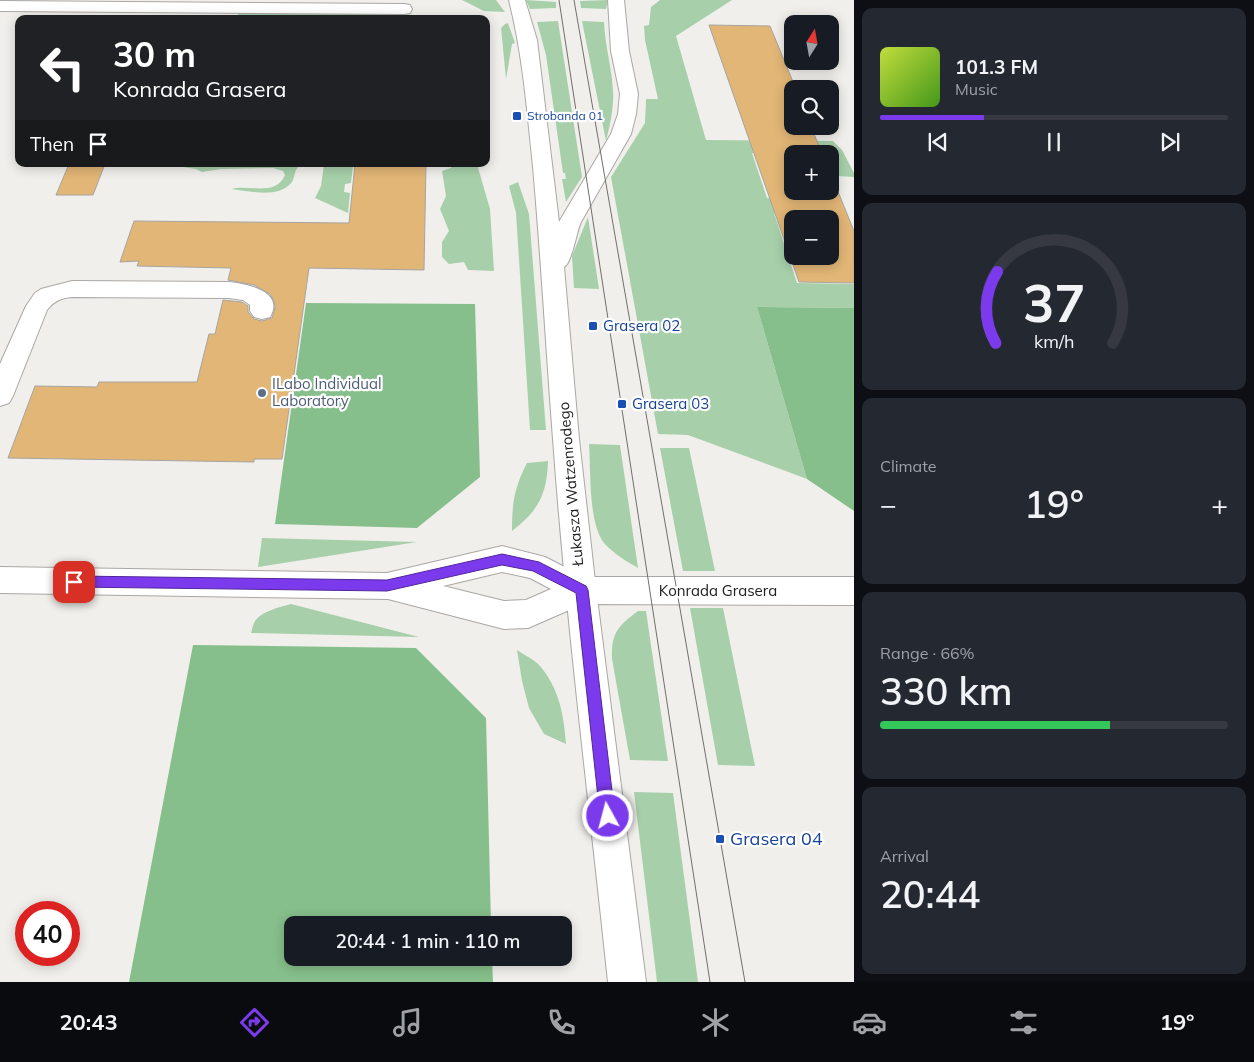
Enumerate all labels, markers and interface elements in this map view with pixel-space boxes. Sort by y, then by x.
north arrow [784,15,839,70]
map controls [784,15,839,265]
text: 30 m [113,32,196,76]
icon: left [30,35,95,100]
text: 101.3 FM [955,55,1038,79]
text: Konrada Grasera [113,75,286,103]
text: Music [955,79,998,99]
button: search [784,80,839,135]
place label: Strobanda 01 [527,108,603,123]
marker: Strobanda 01 [511,110,523,122]
icon: previous [924,128,952,156]
icon: pause [1040,128,1068,156]
icon: next [1156,128,1184,156]
icon: arrive [84,130,112,158]
text: Then [30,132,74,156]
button: + [784,145,839,200]
button: − [784,210,839,265]
text: 37 [1023,270,1085,335]
place label: Grasera 02 [603,316,680,335]
marker: Grasera 02 [587,320,599,332]
text: km/h [1034,330,1074,352]
place label: ILabo Individual Laboratory [272,374,382,410]
marker: ILabo Individual Laboratory [256,387,268,399]
place label: Grasera 03 [632,394,709,413]
marker: Grasera 03 [616,398,628,410]
street label: Łukasza Watzenrodego [554,401,587,568]
text: Climate [880,456,936,476]
text: 19° [1024,480,1084,528]
text: − [880,487,897,522]
text: + [1211,487,1228,522]
pin [53,561,95,603]
icon: arrive [60,568,88,596]
street label: Konrada Grasera [659,581,777,600]
text: Range · 66% [880,643,975,663]
text: 330 km [880,667,1013,715]
position arrow [581,789,633,841]
place label: Grasera 04 [730,827,823,850]
marker: Grasera 04 [714,833,726,845]
text: Arrival [880,846,929,866]
text: 20:44 [880,870,980,918]
speed limit sign: 40 [15,901,80,966]
text: 20:44 · 1 min · 110 m [335,929,521,953]
icon: directions [237,1005,272,1040]
icon: music [390,1005,425,1040]
icon: phone [544,1005,579,1040]
icon: climate [698,1005,733,1040]
icon: car [852,1005,887,1040]
icon: filters [1006,1005,1041,1040]
text: 20:43 [59,1008,118,1036]
text: 19° [1160,1008,1194,1036]

